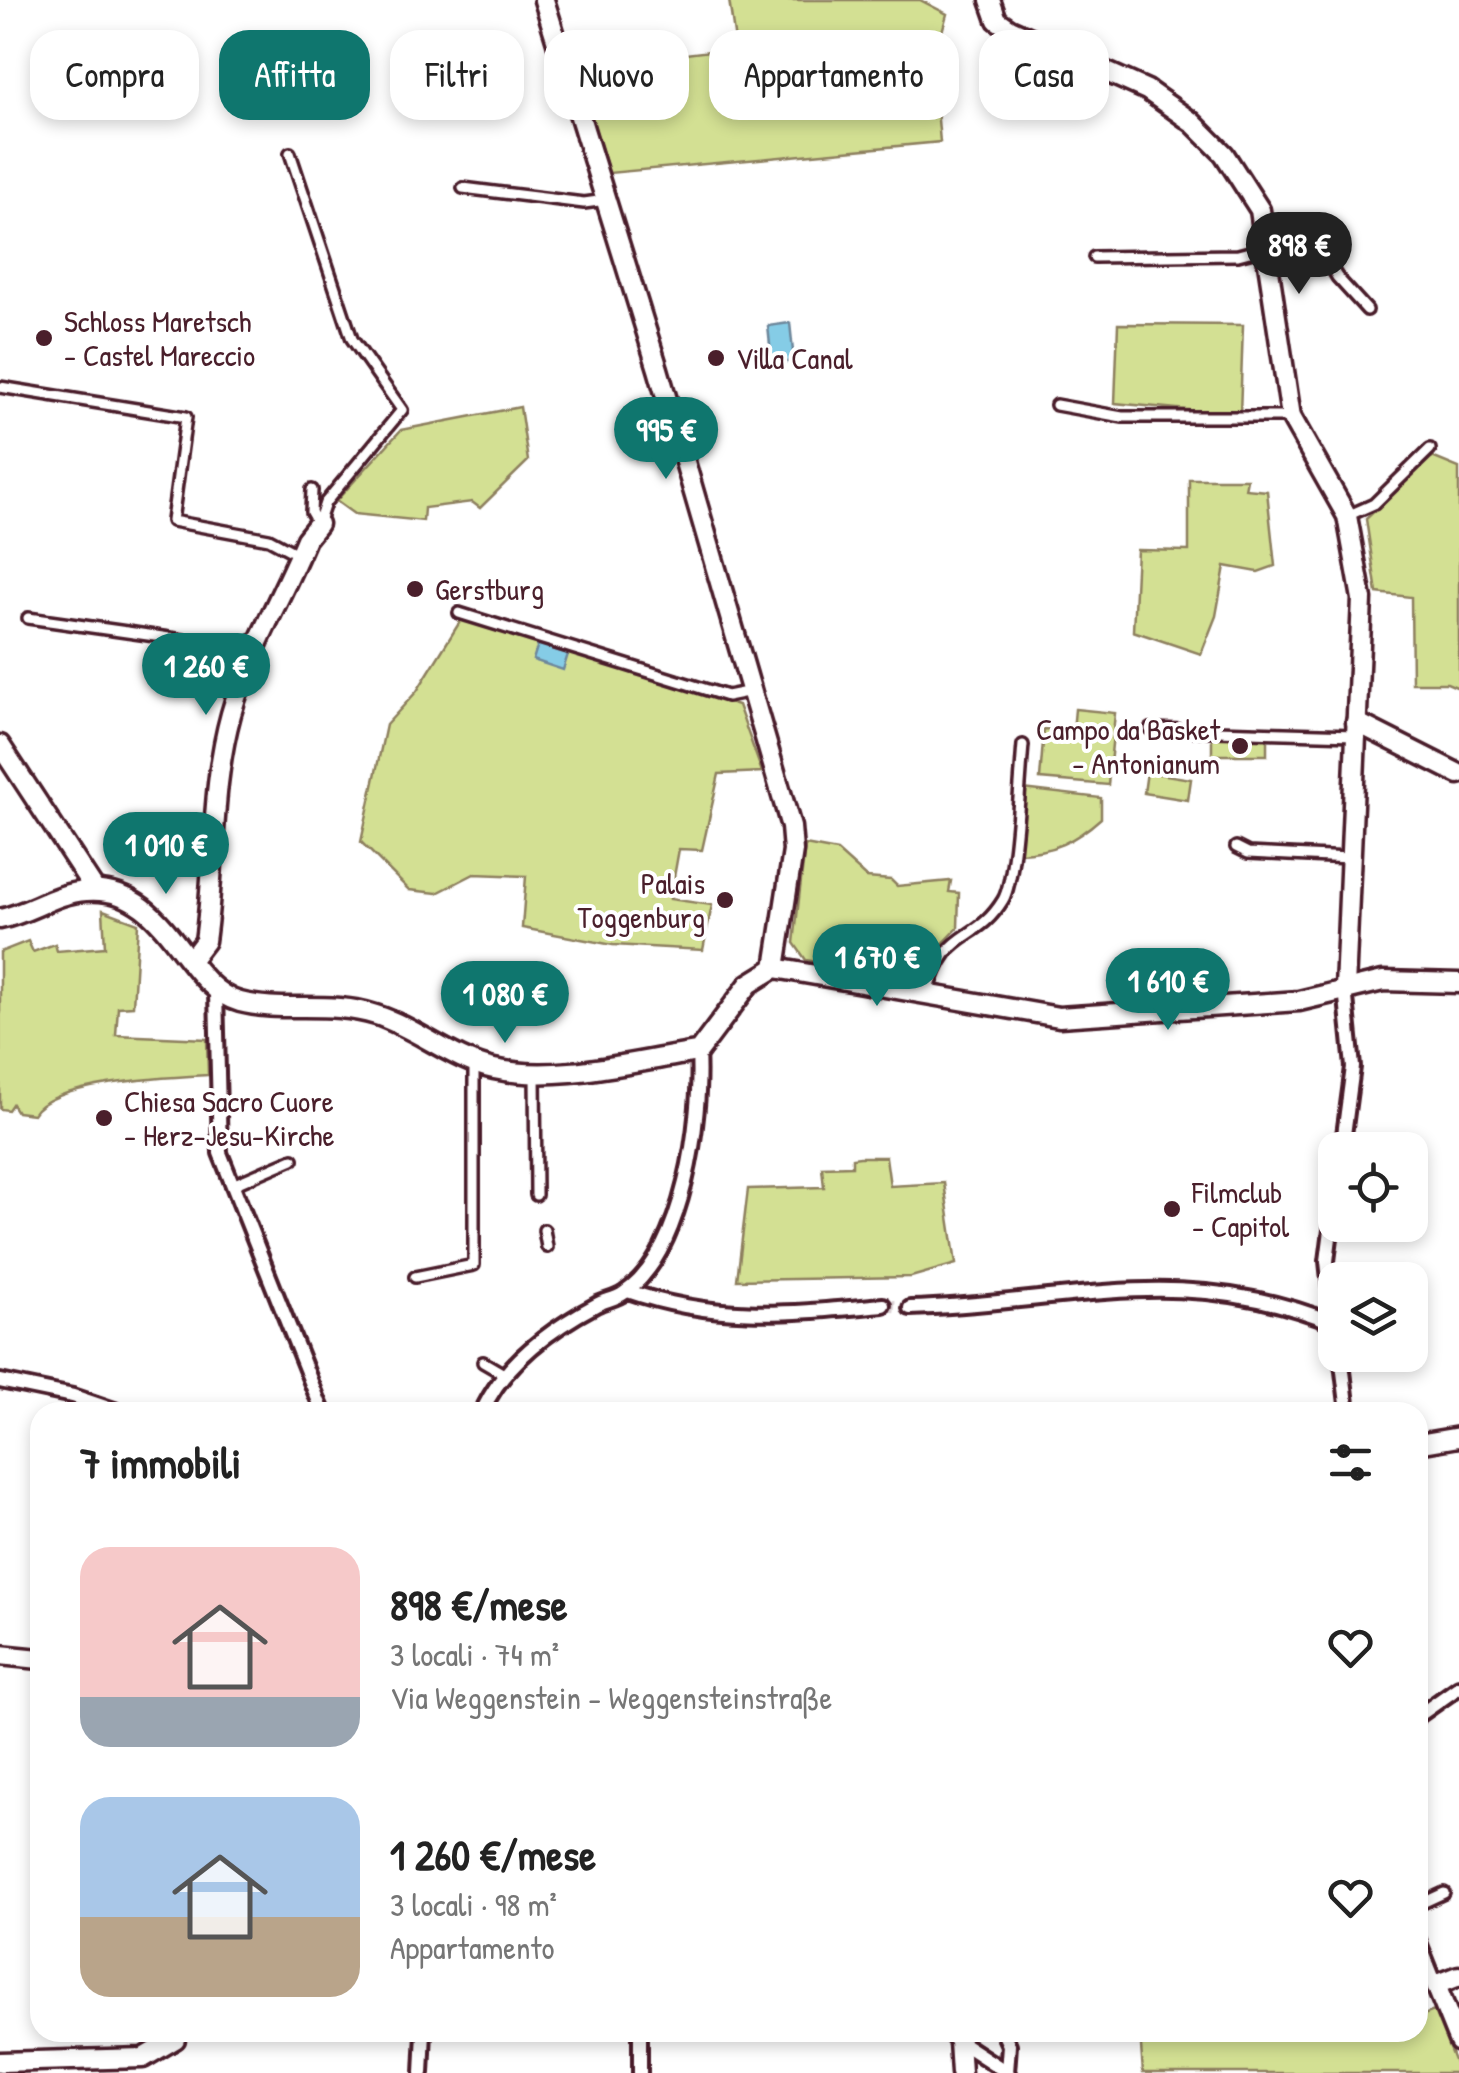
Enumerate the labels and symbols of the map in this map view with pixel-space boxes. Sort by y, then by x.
pin: 898 € [1229,212,1369,297]
place label: Schloss Maretsch - Castel Mareccio [64,301,255,375]
marker: Schloss Maretsch - Castel Mareccio [33,327,55,349]
place label: Villa Canal [736,338,853,378]
marker: Villa Canal [705,347,727,369]
pin: 995 € [596,397,736,482]
place label: Gerstburg [435,569,544,609]
marker: Gerstburg [404,578,426,600]
pin: 1 260 € [114,633,298,718]
place label: Campo da Basket - Antonianum [1036,709,1221,783]
marker: Campo da Basket - Antonianum [1229,735,1251,757]
pin: 1 010 € [74,812,258,897]
place label: Palais Toggenburg [577,863,705,937]
marker: Palais Toggenburg [714,889,736,911]
pin: 1 670 € [785,924,969,1009]
pin: 1 610 € [1076,948,1260,1033]
pin: 1 080 € [413,961,597,1046]
place label: Chiesa Sacro Cuore - Herz-Jesu-Kirche [124,1081,334,1155]
marker: Chiesa Sacro Cuore - Herz-Jesu-Kirche [93,1107,115,1129]
place label: Filmclub - Capitol [1191,1172,1289,1246]
marker: Filmclub - Capitol [1161,1198,1183,1220]

